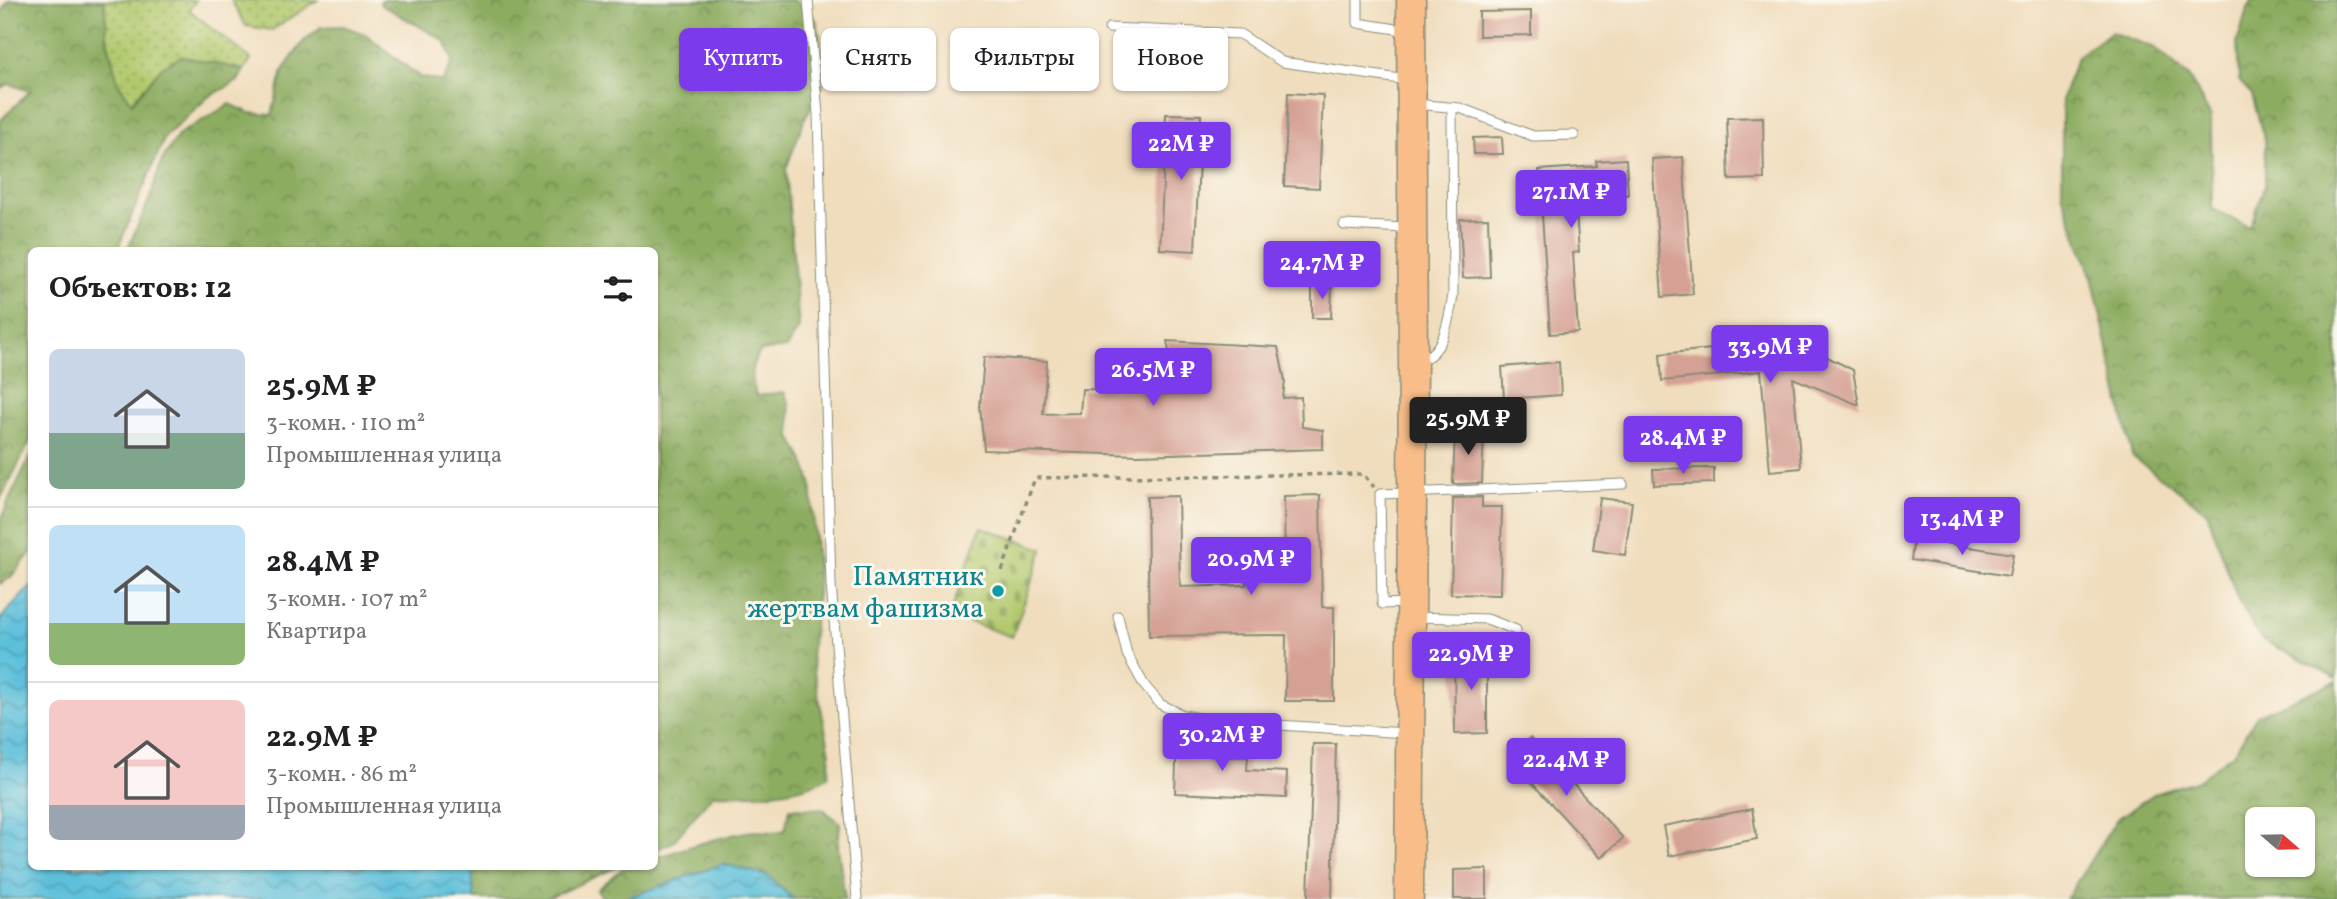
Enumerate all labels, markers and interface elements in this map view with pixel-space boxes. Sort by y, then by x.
chip: Купить [679,28,807,91]
chip: Снять [821,28,936,91]
chip: Фильтры [950,28,1099,91]
chip: Новое [1113,28,1228,91]
pin: 22M ₽ [1132,122,1230,182]
text: 22M ₽ [1148,129,1214,161]
pin: 27.1M ₽ [1506,170,1636,230]
text: 27.1M ₽ [1532,177,1610,209]
pin: 24.7M ₽ [1257,242,1387,301]
text: 24.7M ₽ [1280,248,1365,280]
text: Объектов: 12 [49,268,232,310]
icon: filters [599,270,637,308]
pin: 33.9M ₽ [1705,326,1835,385]
text: 33.9M ₽ [1727,332,1813,364]
pin: 26.5M ₽ [1088,348,1218,408]
text: 26.5M ₽ [1111,355,1195,387]
text: 25.9M ₽ [266,366,377,408]
icon: home [105,377,189,461]
pin: 25.9M ₽ [1403,398,1533,457]
text: 25.9M ₽ [1426,404,1510,436]
text: 3-комн. · 110 m² [266,408,425,440]
pin: 28.4M ₽ [1618,416,1748,476]
text: 28.4M ₽ [1639,423,1727,455]
text: Промышленная улица [266,440,502,472]
pin: 13.4M ₽ [1897,498,2027,557]
text: 13.4M ₽ [1920,504,2004,536]
pin: 20.9M ₽ [1186,538,1316,597]
text: 28.4M ₽ [266,542,380,584]
text: 20.9M ₽ [1207,544,1295,576]
icon: home [105,553,189,637]
place label: Памятник жертвам фашизма [747,558,984,629]
marker: Памятник жертвам фашизма [990,583,1006,599]
text: 3-комн. · 107 m² [266,584,428,616]
text: Квартира [266,616,367,648]
pin: 22.9M ₽ [1406,632,1536,692]
text: 22.9M ₽ [1428,639,1514,671]
pin: 30.2M ₽ [1157,714,1287,773]
text: 22.9M ₽ [266,717,378,759]
text: 30.2M ₽ [1179,720,1265,752]
icon: home [105,728,189,812]
pin: 22.4M ₽ [1501,738,1631,798]
text: 22.4M ₽ [1523,745,1610,777]
text: 3-комн. · 86 m² [266,759,417,791]
text: Промышленная улица [266,791,502,823]
north arrow [2245,807,2315,877]
map controls [2245,807,2315,877]

